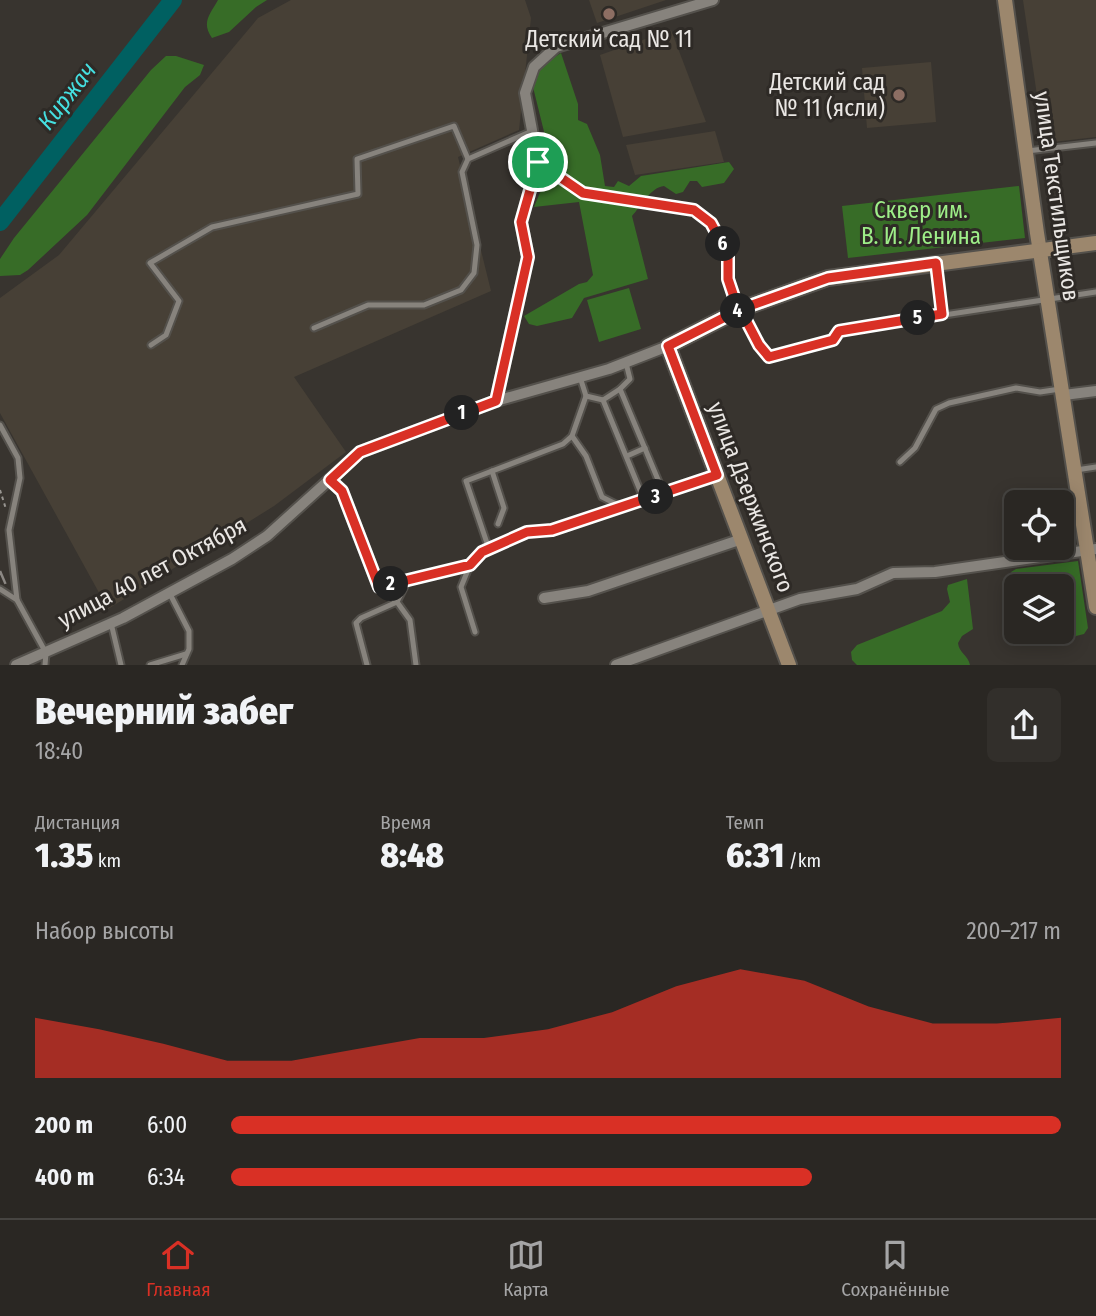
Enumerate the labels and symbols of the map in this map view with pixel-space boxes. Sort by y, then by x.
marker: Детский сад № 11 [601,6,617,22]
place label: Детский сад № 11 [524,25,693,53]
water label: Киржач [32,57,102,135]
place label: Детский сад № 11 (ясли) [768,68,885,122]
marker: Детский сад № 11 (ясли) [891,87,907,103]
street label: улица Текстильщиков [1028,89,1086,303]
pin [508,132,568,192]
park label: Сквер им. В. И. Ленина [861,196,981,250]
pin: 6 [706,226,740,262]
pin: 4 [720,294,756,328]
pin: 5 [900,300,936,336]
pin: 1 [444,396,480,430]
street label: улица Дзержинского [702,398,800,596]
pin: 3 [638,480,674,514]
street label: улица 40 лет Октября [53,510,251,634]
pin: 2 [374,566,408,602]

